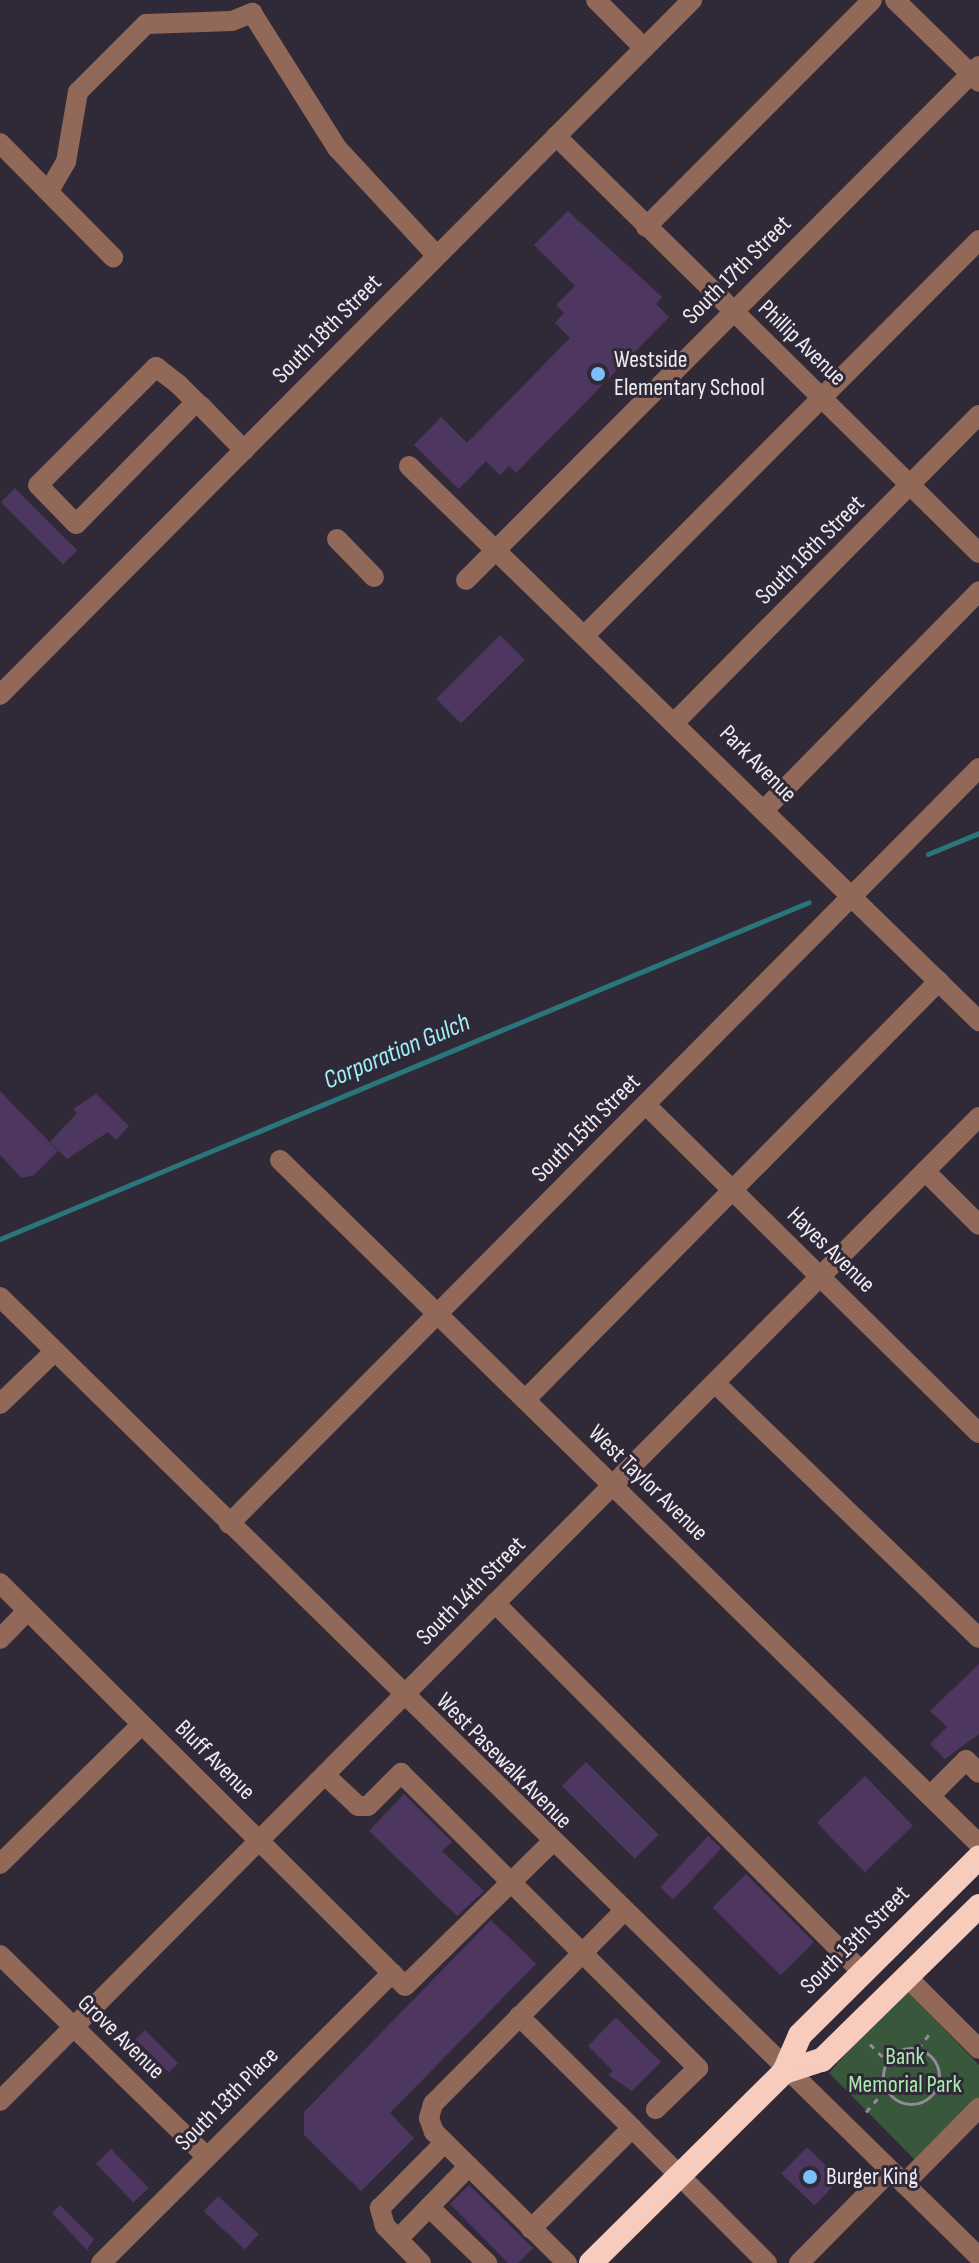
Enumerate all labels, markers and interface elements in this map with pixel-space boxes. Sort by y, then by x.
street label: South 17th Street [677,210,797,330]
street label: South 18th Street [266,268,388,390]
street label: Phillip Avenue [752,294,852,392]
place label: Westside Elementary School [614,346,765,402]
marker: Westside Elementary School [589,365,607,383]
street label: South 16th Street [749,489,871,611]
street label: Park Avenue [713,719,803,809]
water label: Corporation Gulch [319,1007,475,1097]
street label: South 15th Street [526,1068,646,1188]
street label: Hayes Avenue [781,1201,881,1299]
street label: West Taylor Avenue [582,1419,714,1547]
street label: South 14th Street [411,1531,531,1651]
street label: West Pasewalk Avenue [430,1687,578,1835]
street label: Bluff Avenue [169,1714,261,1806]
street label: South 13th Street [795,1880,915,2000]
street label: Grove Avenue [72,1989,170,2085]
street label: South 13th Place [169,2041,285,2157]
park label: Bank Memorial Park [848,2043,962,2099]
place label: Burger King [826,2163,918,2191]
marker: Burger King [801,2168,819,2186]

